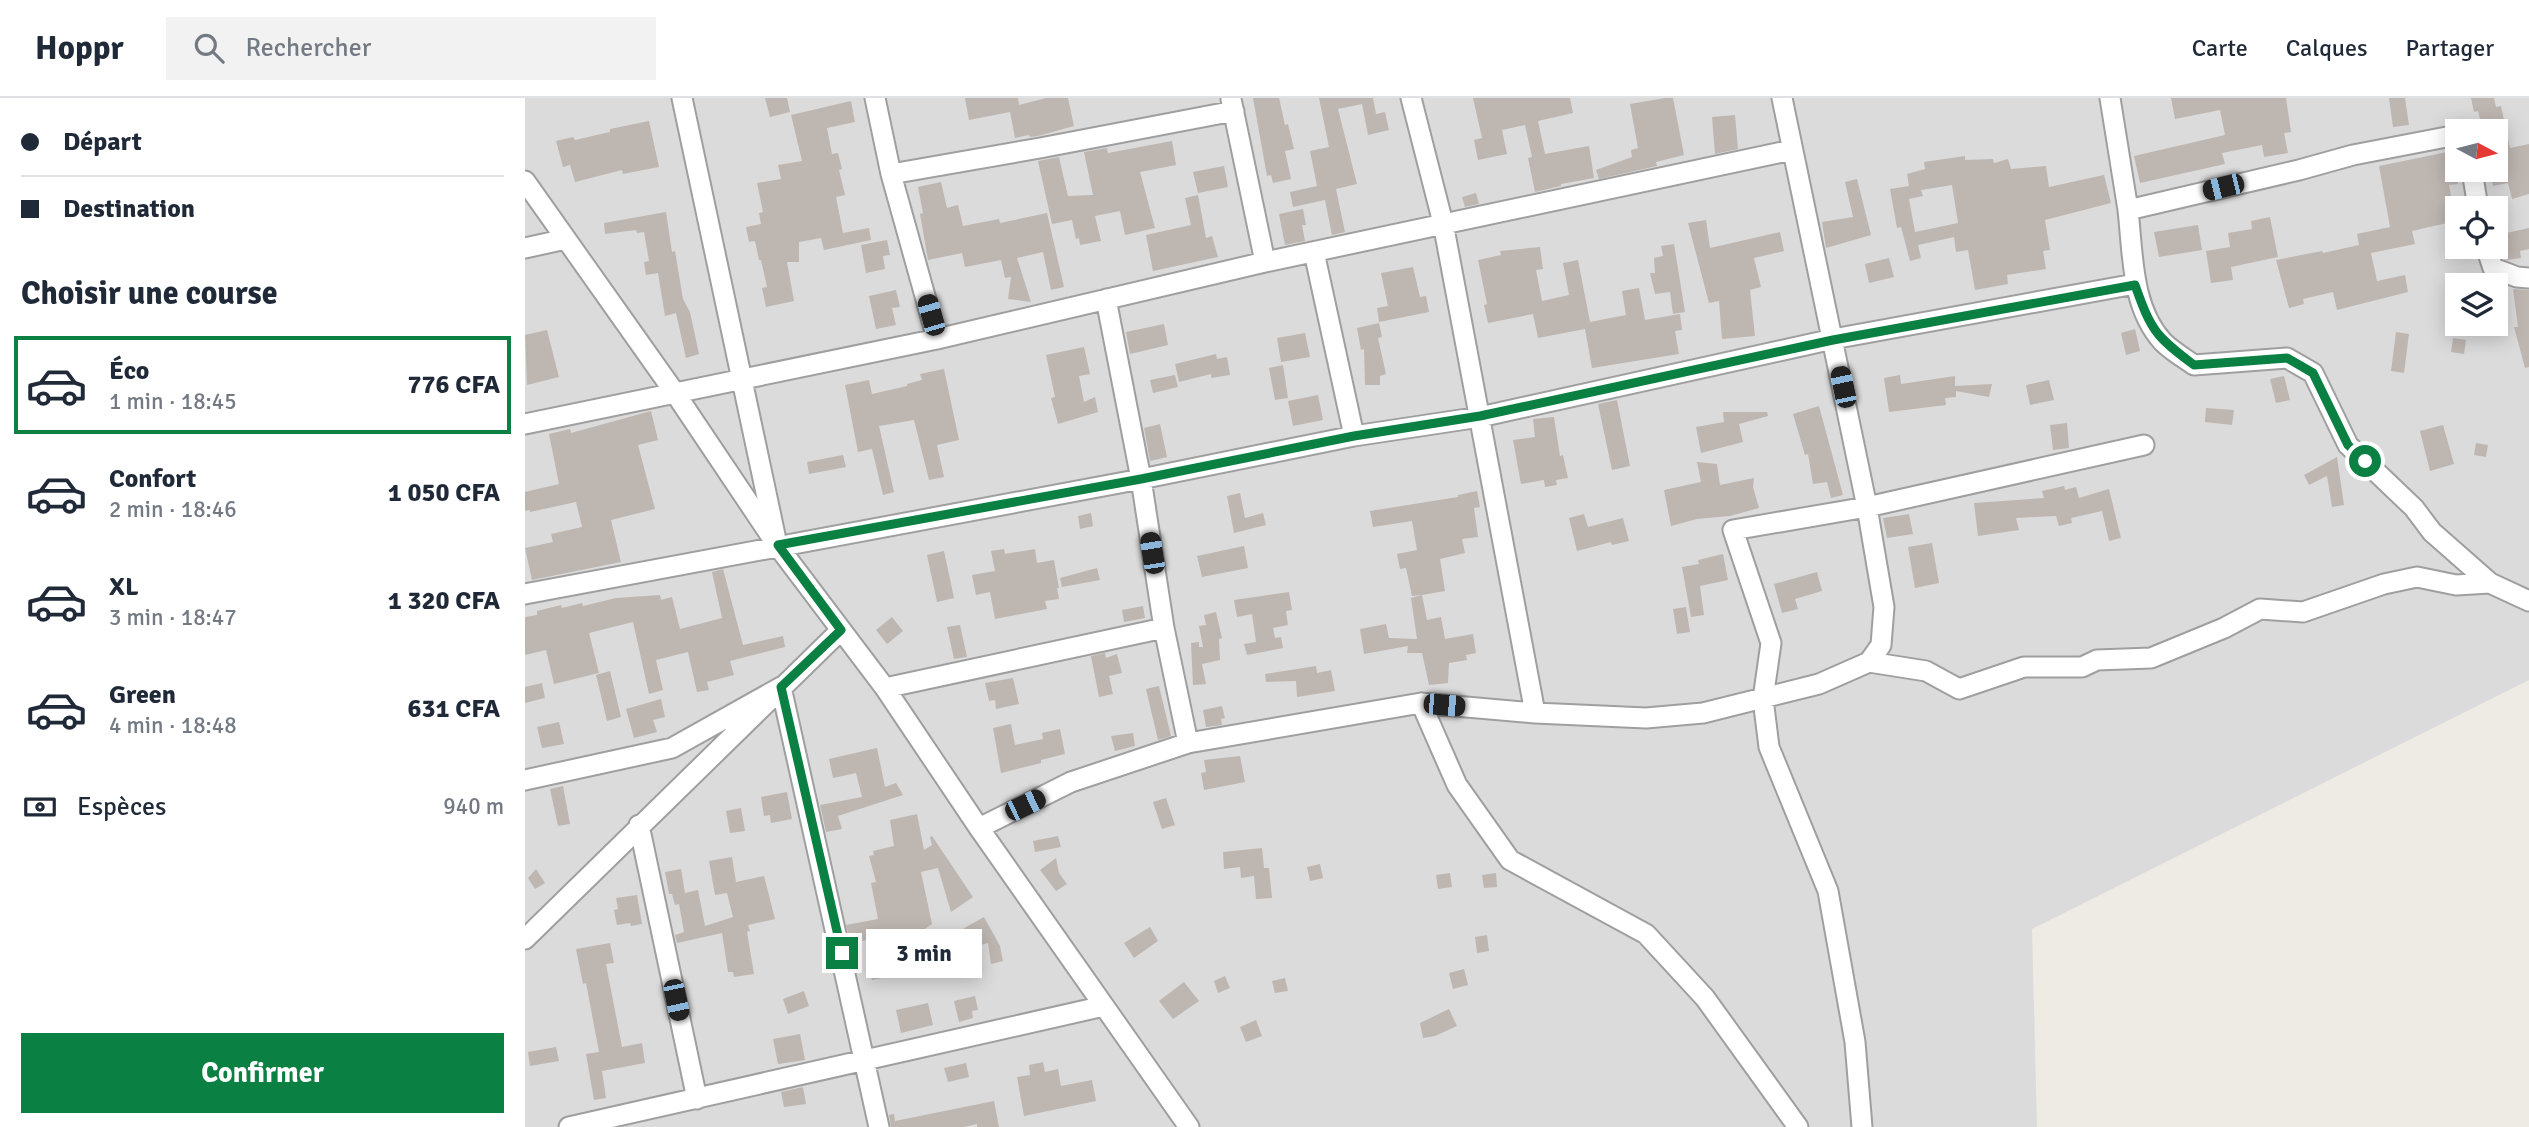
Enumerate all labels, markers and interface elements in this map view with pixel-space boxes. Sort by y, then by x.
search box [166,17,656,80]
text: Hoppr [35,28,124,69]
icon: search [190,29,228,67]
text: Rechercher [246,32,371,64]
text: Carte [2192,33,2248,63]
text: Calques [2286,33,2367,63]
text: Partager [2405,33,2494,63]
north arrow [2445,119,2508,182]
map controls [2445,119,2508,336]
text: Départ [63,126,142,158]
car [2201,172,2246,202]
text: Destination [63,193,195,225]
button: locate [2445,196,2508,259]
button: layers [2445,273,2508,336]
text: Choisir une course [21,274,278,313]
car [916,292,947,338]
icon: car [25,354,88,417]
text: Éco [109,355,149,387]
car [1829,364,1858,410]
text: 776 CFA [408,369,500,401]
text: 1 min · 18:45 [109,387,237,416]
route start [2349,445,2381,477]
icon: car [25,462,88,525]
text: Confort [109,463,196,495]
text: 1 050 CFA [388,477,500,509]
text: 2 min · 18:46 [109,495,237,524]
car [1139,531,1166,575]
icon: car [25,570,88,633]
text: XL [109,571,139,603]
text: 1 320 CFA [388,585,500,617]
text: 3 min · 18:47 [109,603,237,632]
icon: car [25,678,88,741]
text: Green [109,679,176,711]
text: 631 CFA [408,693,500,725]
car [1423,693,1466,717]
text: 4 min · 18:48 [109,711,237,740]
car [1002,786,1049,824]
icon: cash [21,788,59,826]
text: Espèces [77,791,166,823]
text: 940 m [443,792,504,821]
callout: 3 min [867,928,982,978]
route end [826,937,858,969]
text: 3 min [896,939,952,968]
car [662,977,691,1023]
button: Confirmer [21,1033,504,1113]

